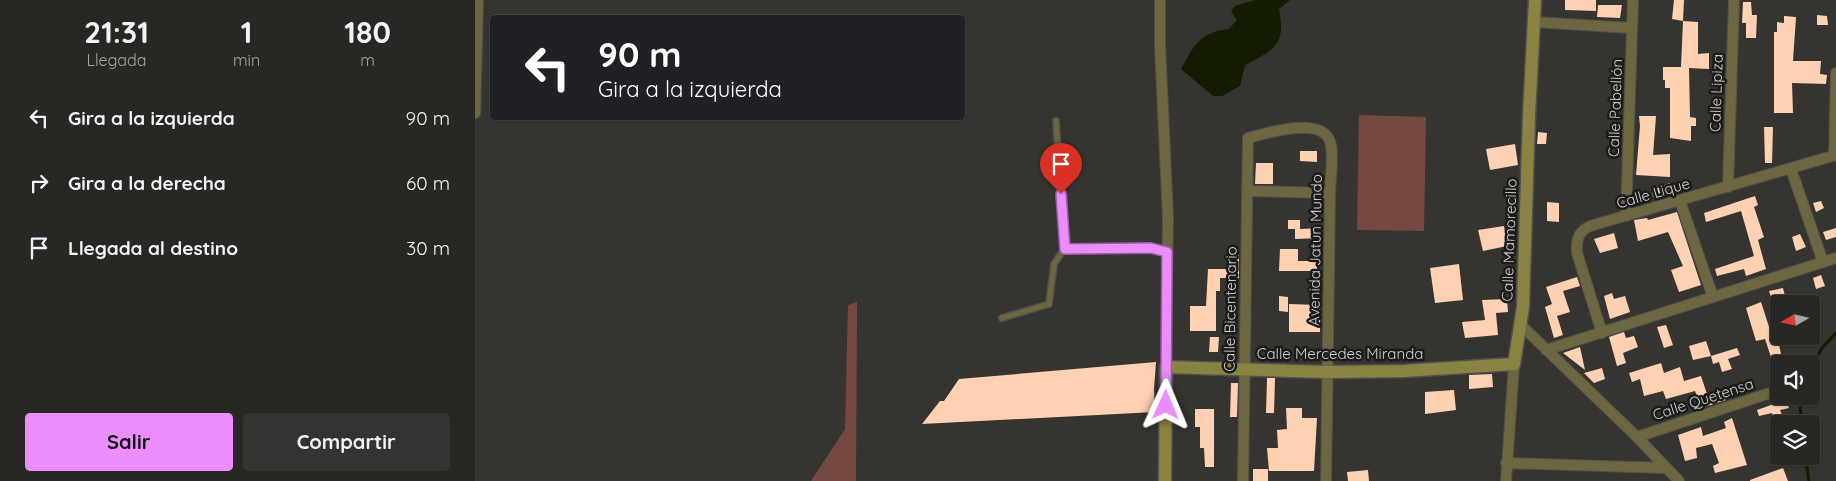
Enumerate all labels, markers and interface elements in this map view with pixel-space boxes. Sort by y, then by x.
text: 21:31 [84,13,149,51]
text: 1 [241,13,252,51]
text: 180 [344,13,391,51]
text: 90 m [598,32,681,76]
icon: left [515,35,580,100]
text: Llegada [86,50,146,70]
text: min [233,50,260,70]
text: m [360,50,375,70]
street label: Calle Lipiza [1705,54,1727,132]
street label: Calle Pabellón [1604,59,1626,157]
text: Gira a la izquierda [598,75,782,103]
icon: left [25,104,53,132]
text: Gira a la izquierda [68,106,235,130]
text: 90 m [406,106,450,130]
pin [1040,143,1082,194]
icon: arrive [1047,150,1075,178]
icon: right [25,169,53,197]
text: Gira a la derecha [68,171,226,195]
text: 60 m [406,171,450,195]
street label: Calle Lique [1614,173,1692,213]
street label: Avenida Jatun Mundo [1304,174,1326,326]
street label: Calle Mamorecillo [1497,178,1521,302]
icon: arrive [25,234,53,262]
text: Llegada al destino [68,236,238,260]
text: 30 m [406,236,450,260]
street label: Calle Bicentenario [1219,246,1241,372]
north arrow [1770,295,1820,345]
map controls [1770,295,1820,465]
street label: Calle Mercedes Miranda [1257,344,1423,363]
button: sound [1770,355,1820,405]
street label: Calle Quetensa [1650,374,1756,424]
position arrow [1139,378,1191,430]
button: Salir [25,413,233,471]
button: Compartir [243,413,450,471]
button: layers [1770,415,1820,465]

